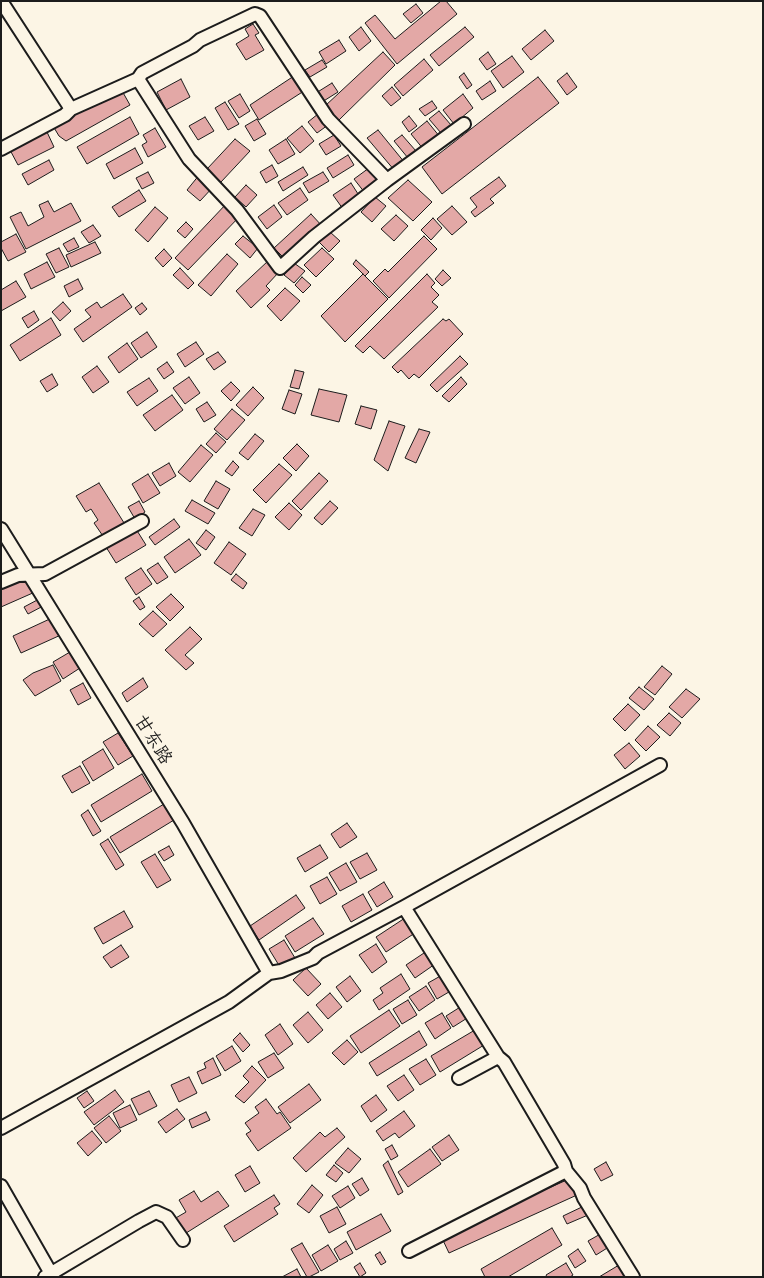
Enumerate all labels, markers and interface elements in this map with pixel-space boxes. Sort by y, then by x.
street label: 甘东路 [130,711,176,769]

